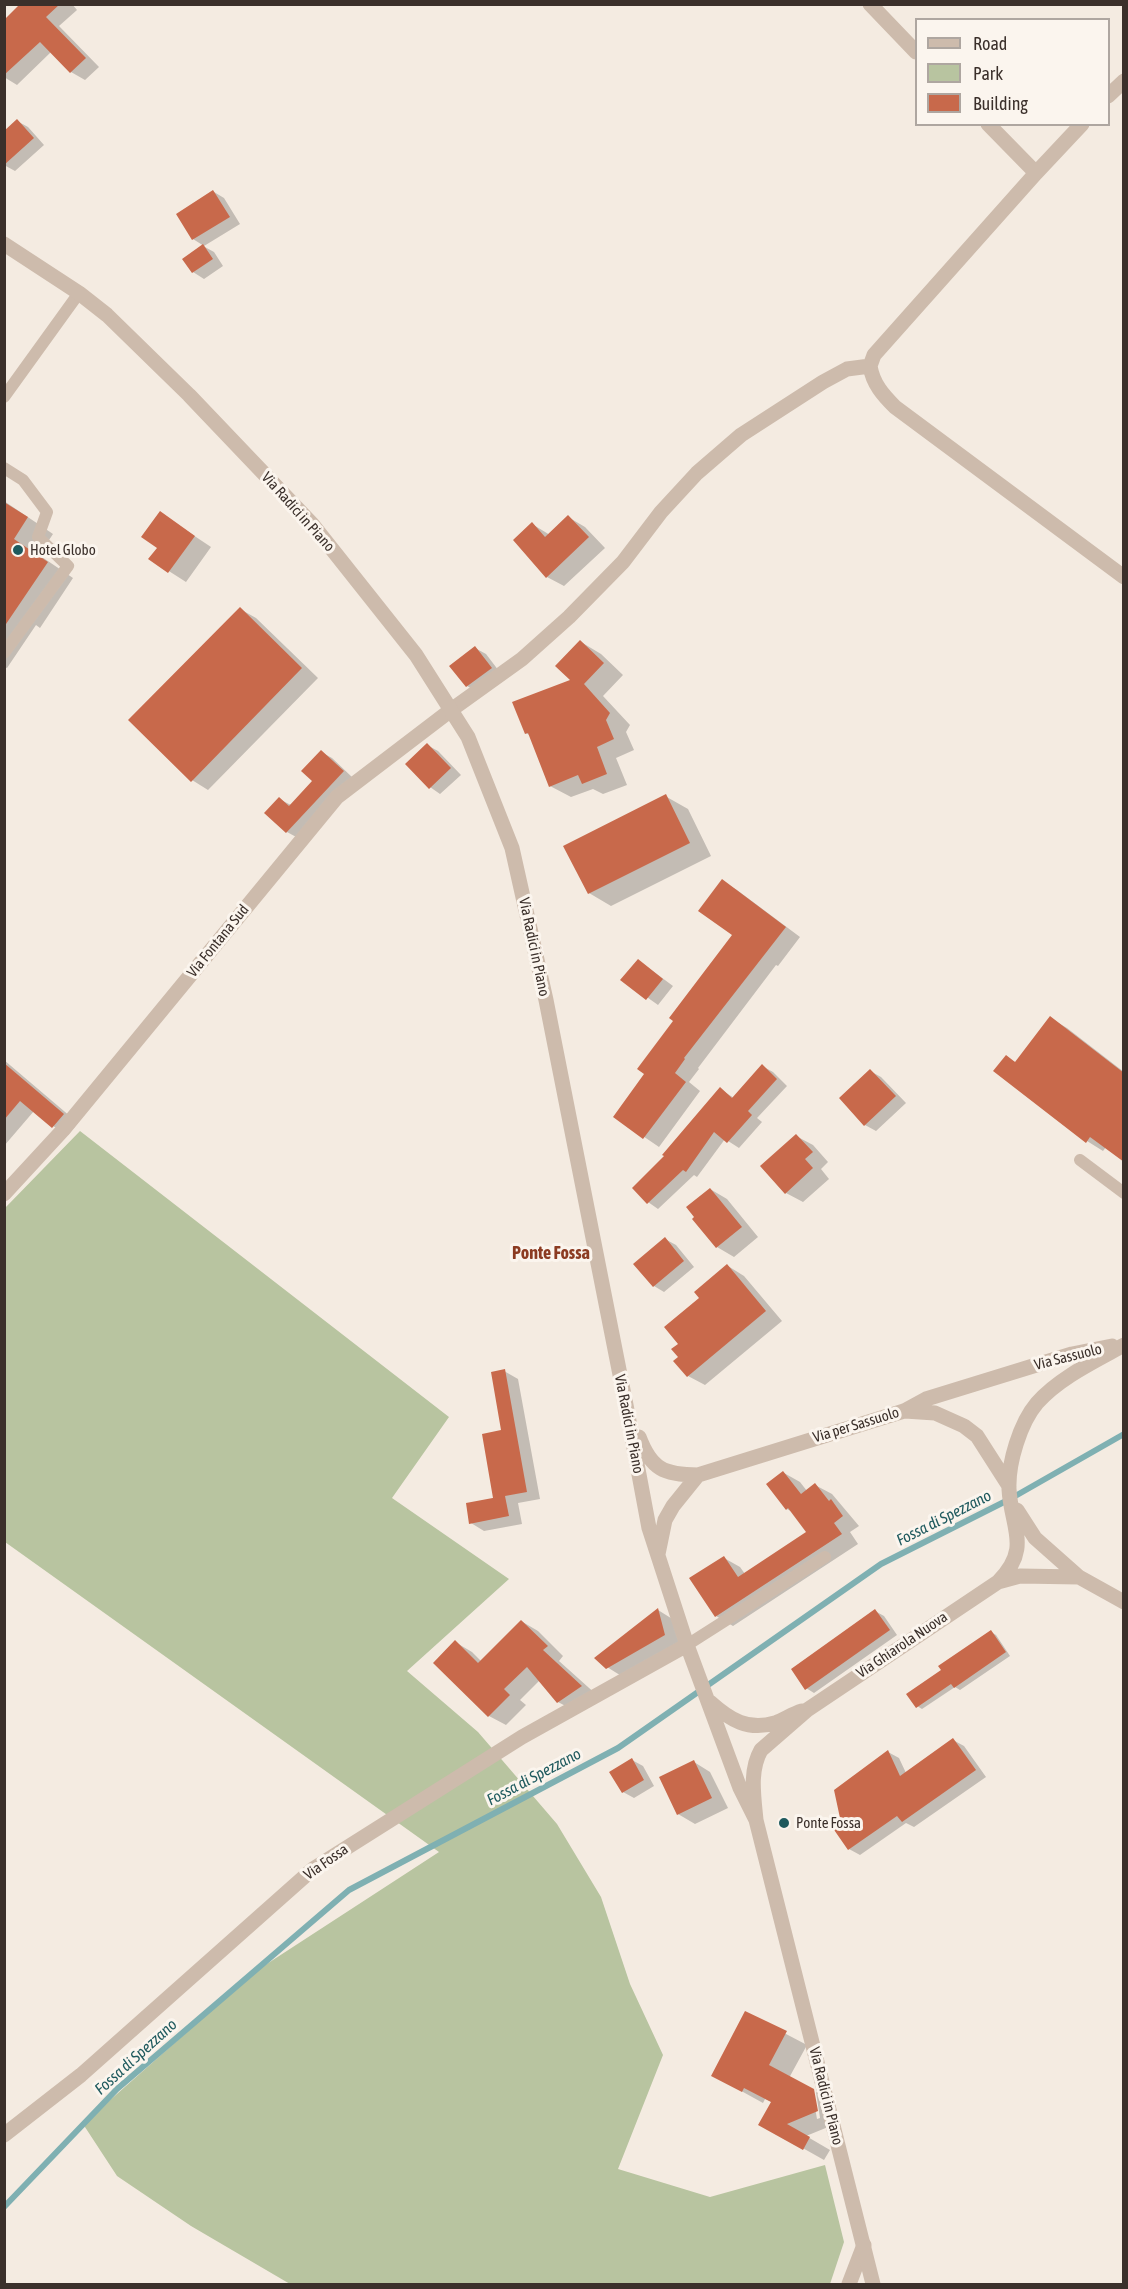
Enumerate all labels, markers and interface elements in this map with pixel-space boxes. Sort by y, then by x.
legend [915,18,1110,126]
text: Road [973,33,1007,54]
text: Park [973,63,1003,84]
text: Building [973,93,1028,114]
street label: Via Radici in Piano [258,469,338,555]
place label: Hotel Globo [30,541,96,559]
marker: Hotel Globo [11,543,25,557]
street label: Via Radici in Piano [515,896,553,998]
street label: Via Fontana Sud [183,901,253,981]
district label: Ponte Fossa [512,1242,590,1264]
street label: Via Sassuolo [1032,1340,1104,1374]
street label: Via Radici in Piano [611,1373,647,1475]
street label: Via per Sassuolo [811,1403,901,1447]
water label: Fossa di Spezzano [893,1486,995,1550]
street label: Via Ghiarola Nuova [853,1608,951,1682]
water label: Fossa di Spezzano [484,1744,584,1810]
place label: Ponte Fossa [796,1814,861,1832]
marker: Ponte Fossa [777,1816,791,1830]
street label: Via Fossa [300,1840,352,1884]
water label: Fossa di Spezzano [91,2015,181,2099]
street label: Via Radici in Piano [805,2045,847,2147]

